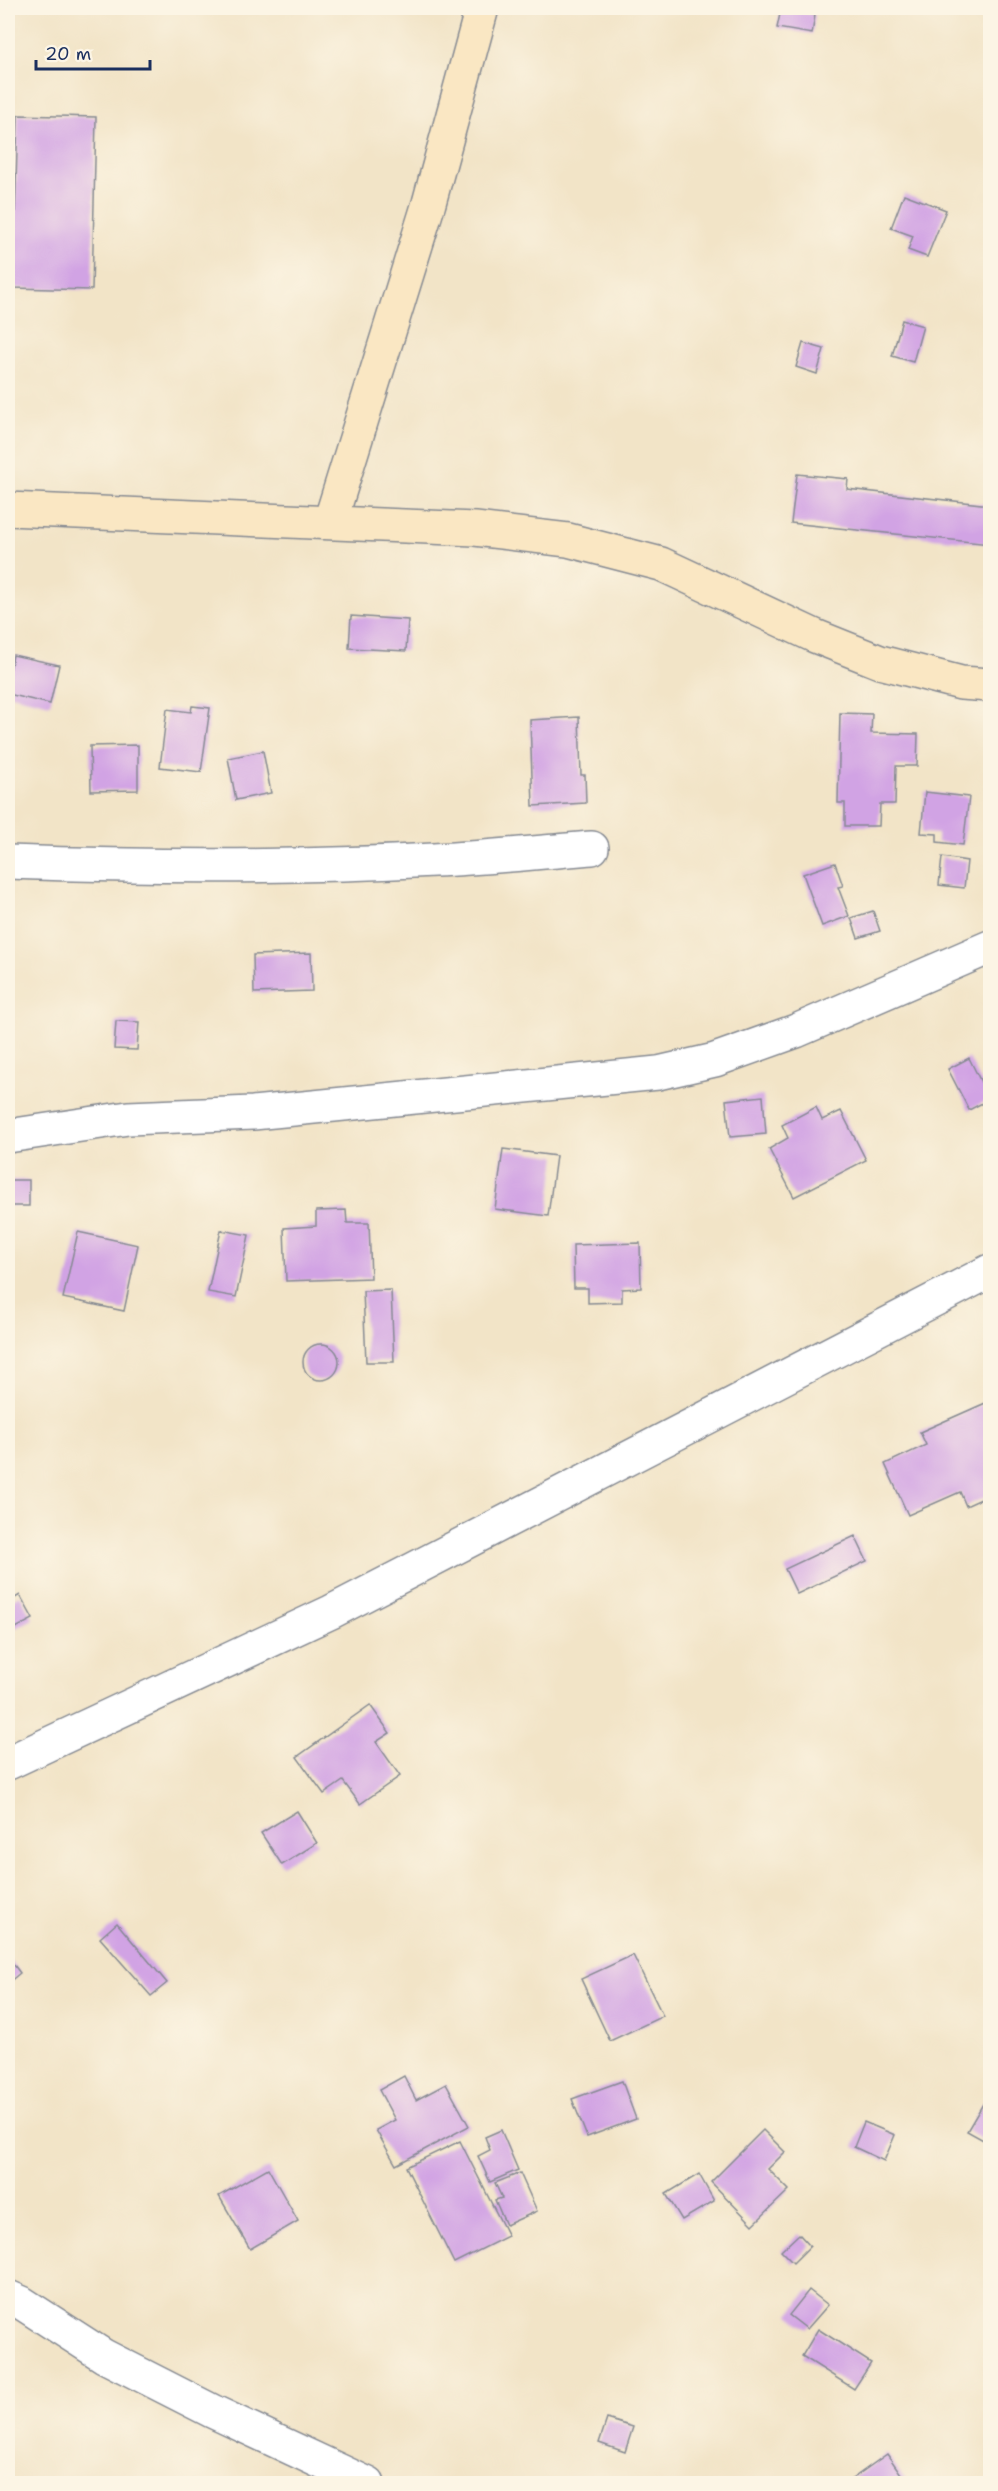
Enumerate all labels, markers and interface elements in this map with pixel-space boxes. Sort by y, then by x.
scale bar [36,33,150,71]
text: 20 m [45,42,91,66]

